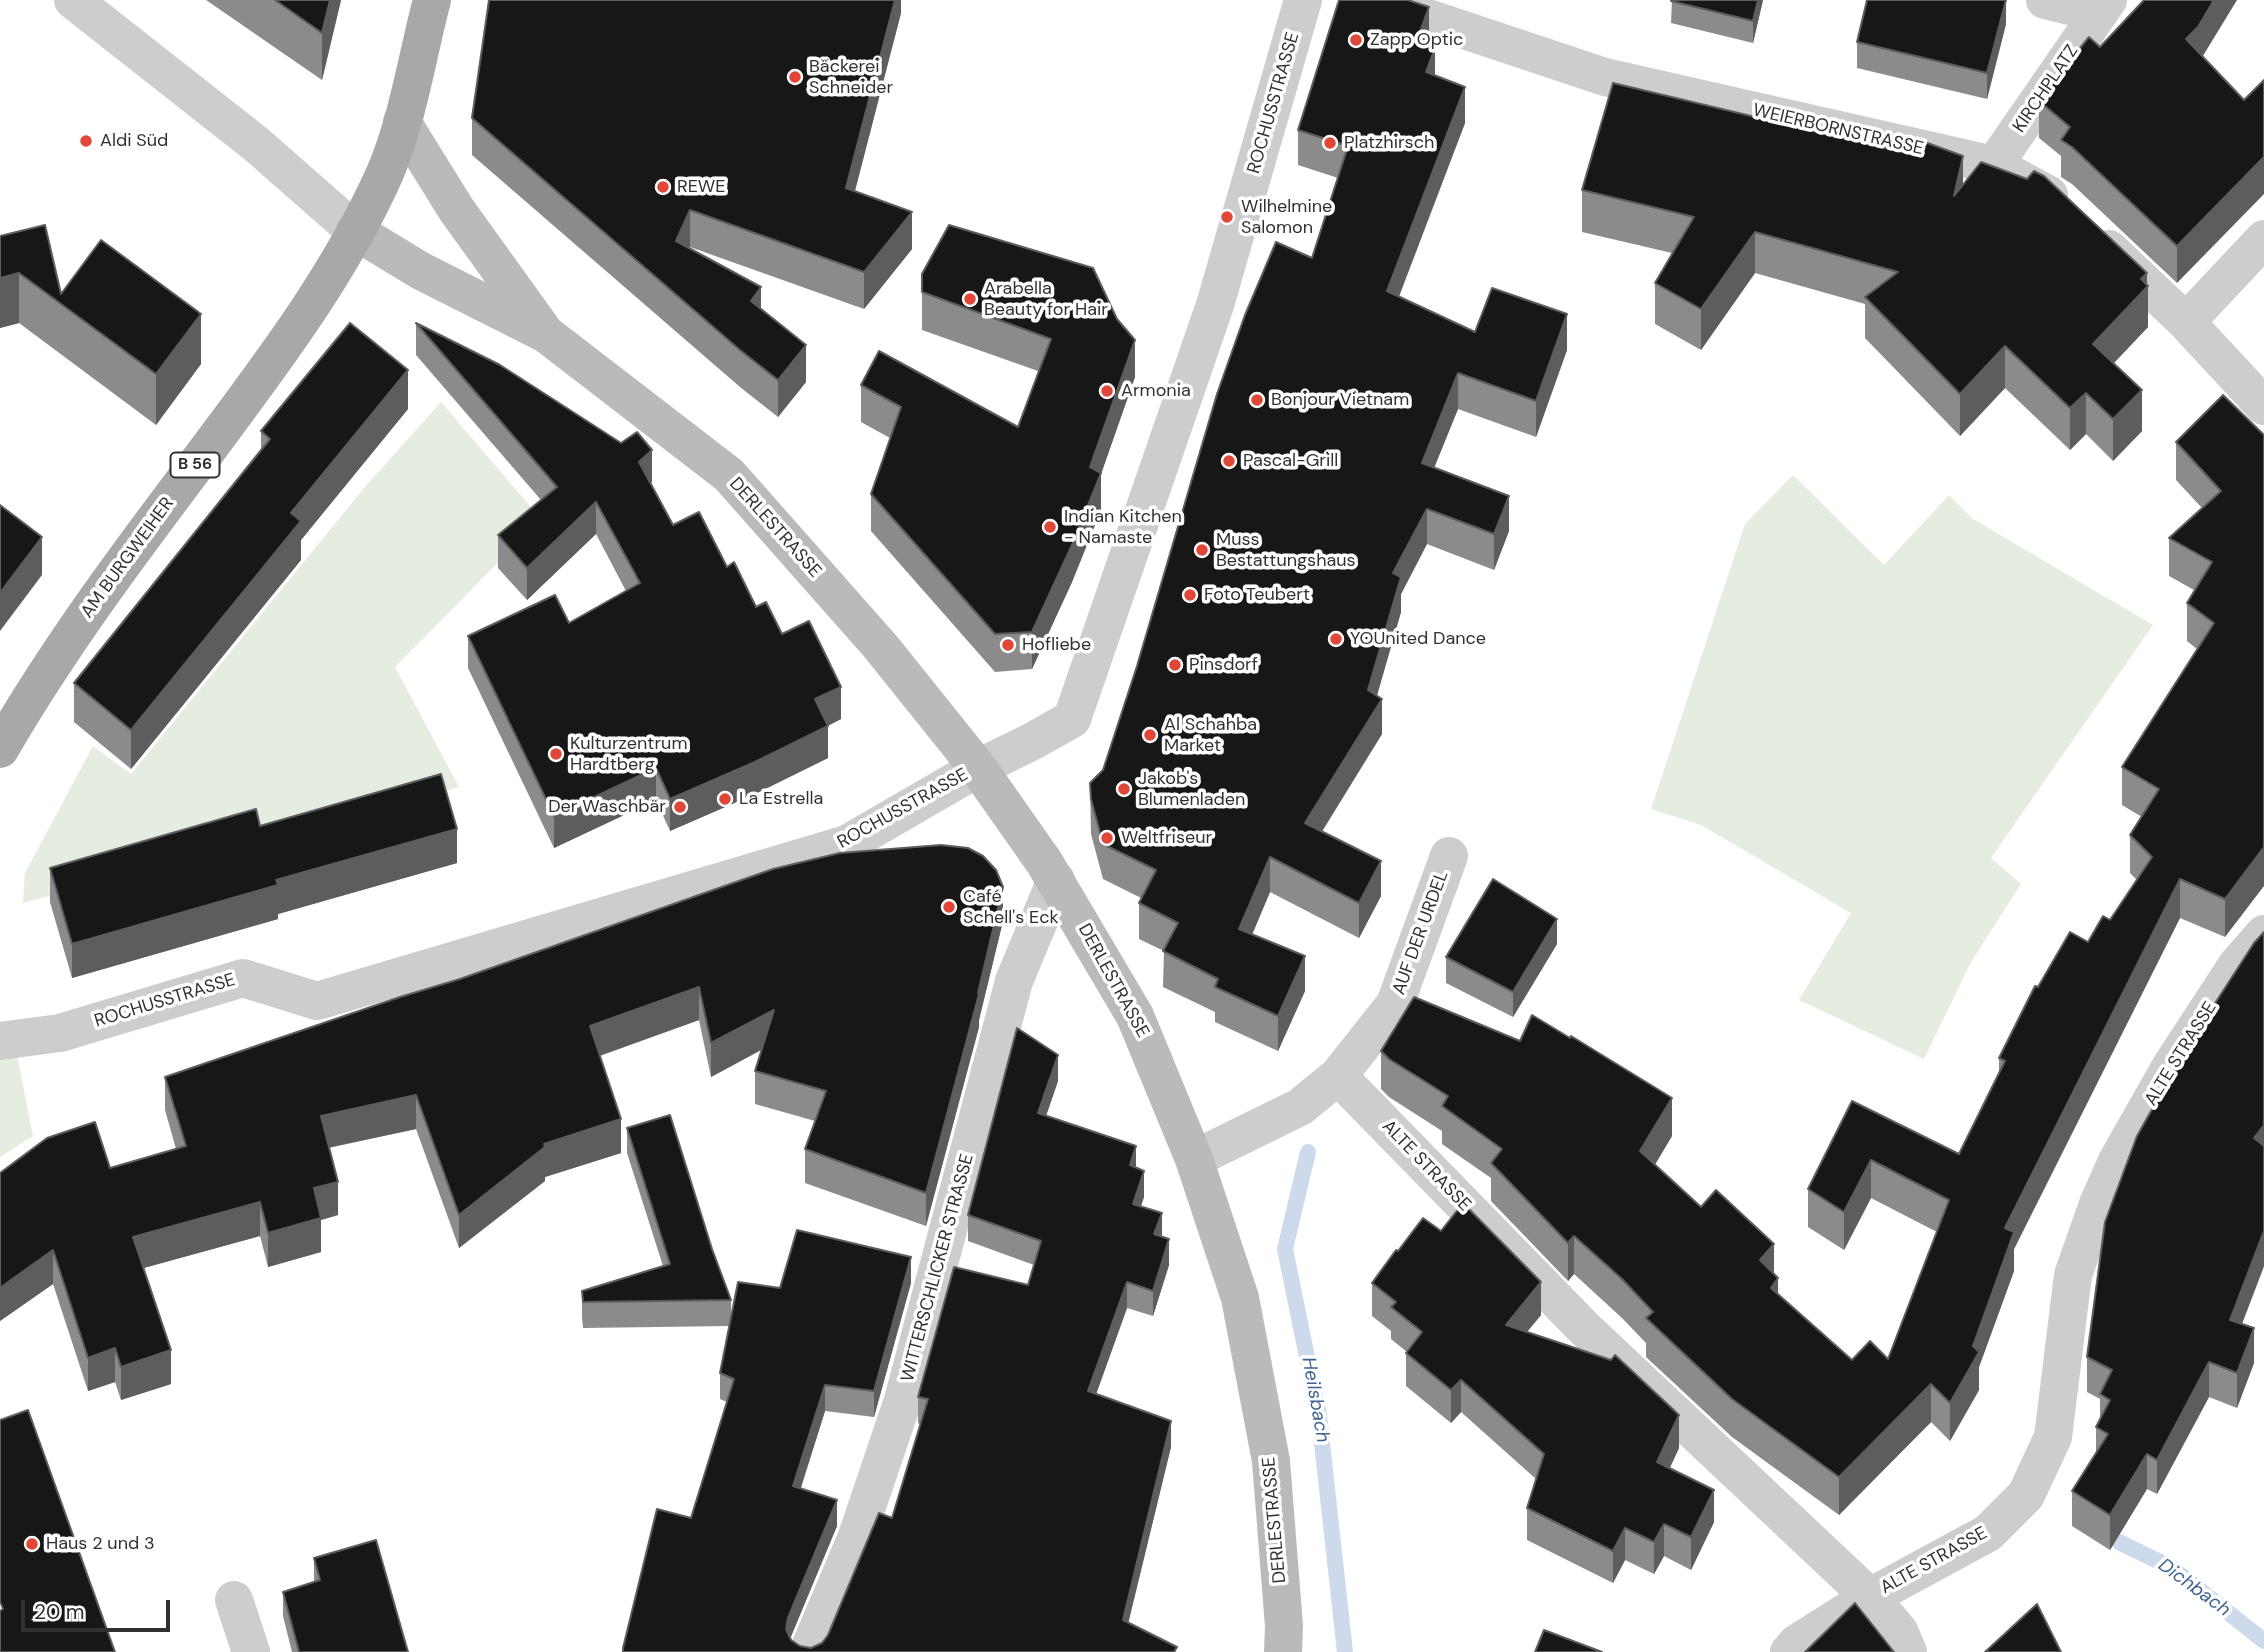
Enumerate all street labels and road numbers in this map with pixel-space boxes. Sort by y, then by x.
street label: ROCHUSSTRASSE [1244,30,1304,176]
street label: KIRCHPLATZ [2009,41,2083,137]
street label: WEIERBORNSTRASSE [1751,100,1925,160]
road number: B 56 [170,452,220,478]
street label: DERLESTRASSE [725,474,825,582]
street label: AM BURGWEIHER [77,493,179,623]
street label: ROCHUSSTRASSE [834,764,972,854]
street label: AUF DER URDEL [1389,868,1453,998]
street label: DERLESTRASSE [1073,920,1153,1042]
street label: ROCHUSSTRASSE [92,969,238,1033]
street label: ALTE STRASSE [2140,998,2222,1110]
street label: ALTE STRASSE [1377,1116,1475,1216]
street label: WITTERSCHLICKER STRASSE [897,1152,979,1384]
street label: DERLESTRASSE [1259,1456,1291,1584]
street label: ALTE STRASSE [1877,1523,1991,1599]

